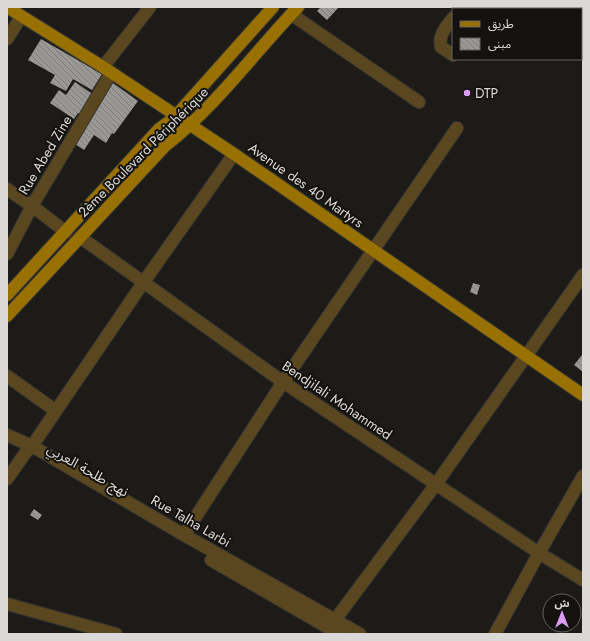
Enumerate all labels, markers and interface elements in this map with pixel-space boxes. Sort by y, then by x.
legend [452,8,582,60]
text: طريق [488,15,514,33]
text: مبنى [488,35,511,53]
street label: 2ème Boulevard Périphérique [73,82,213,222]
place label: DTP [475,83,499,103]
marker: DTP [462,88,472,98]
street label: Rue Abed Zine [13,112,77,198]
street label: Avenue des 40 Martyrs [244,138,368,233]
street label: Bendjilali Mohammed [278,356,396,444]
street label: نهج طلحة العربي [43,439,133,503]
street label: Rue Talha Larbi [147,490,235,552]
north arrow [542,593,582,633]
text: ش [554,595,570,611]

